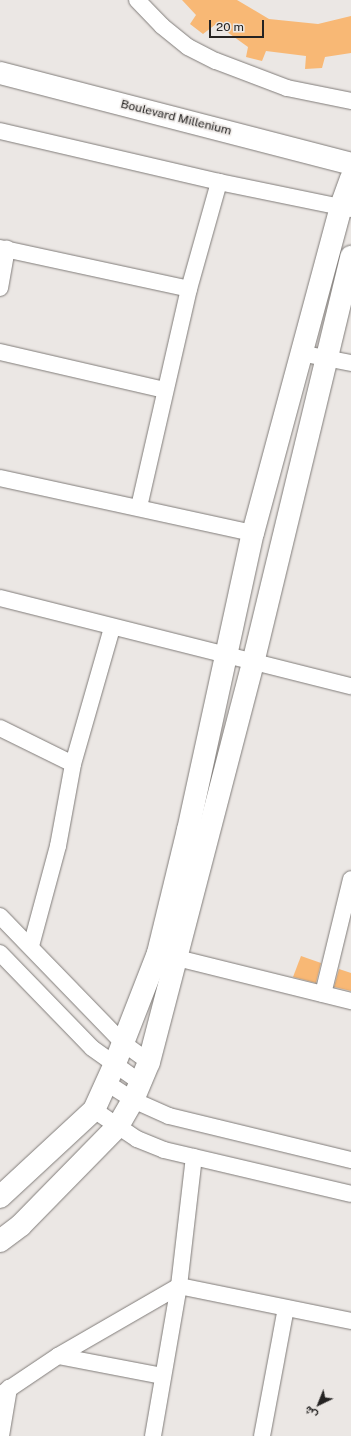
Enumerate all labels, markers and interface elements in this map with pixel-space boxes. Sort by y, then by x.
scale bar [211,12,266,38]
text: 20 m [216,20,244,34]
street label: Boulevard Millenium [119,97,233,139]
north arrow [299,1384,339,1424]
text: ش [302,1404,320,1422]

